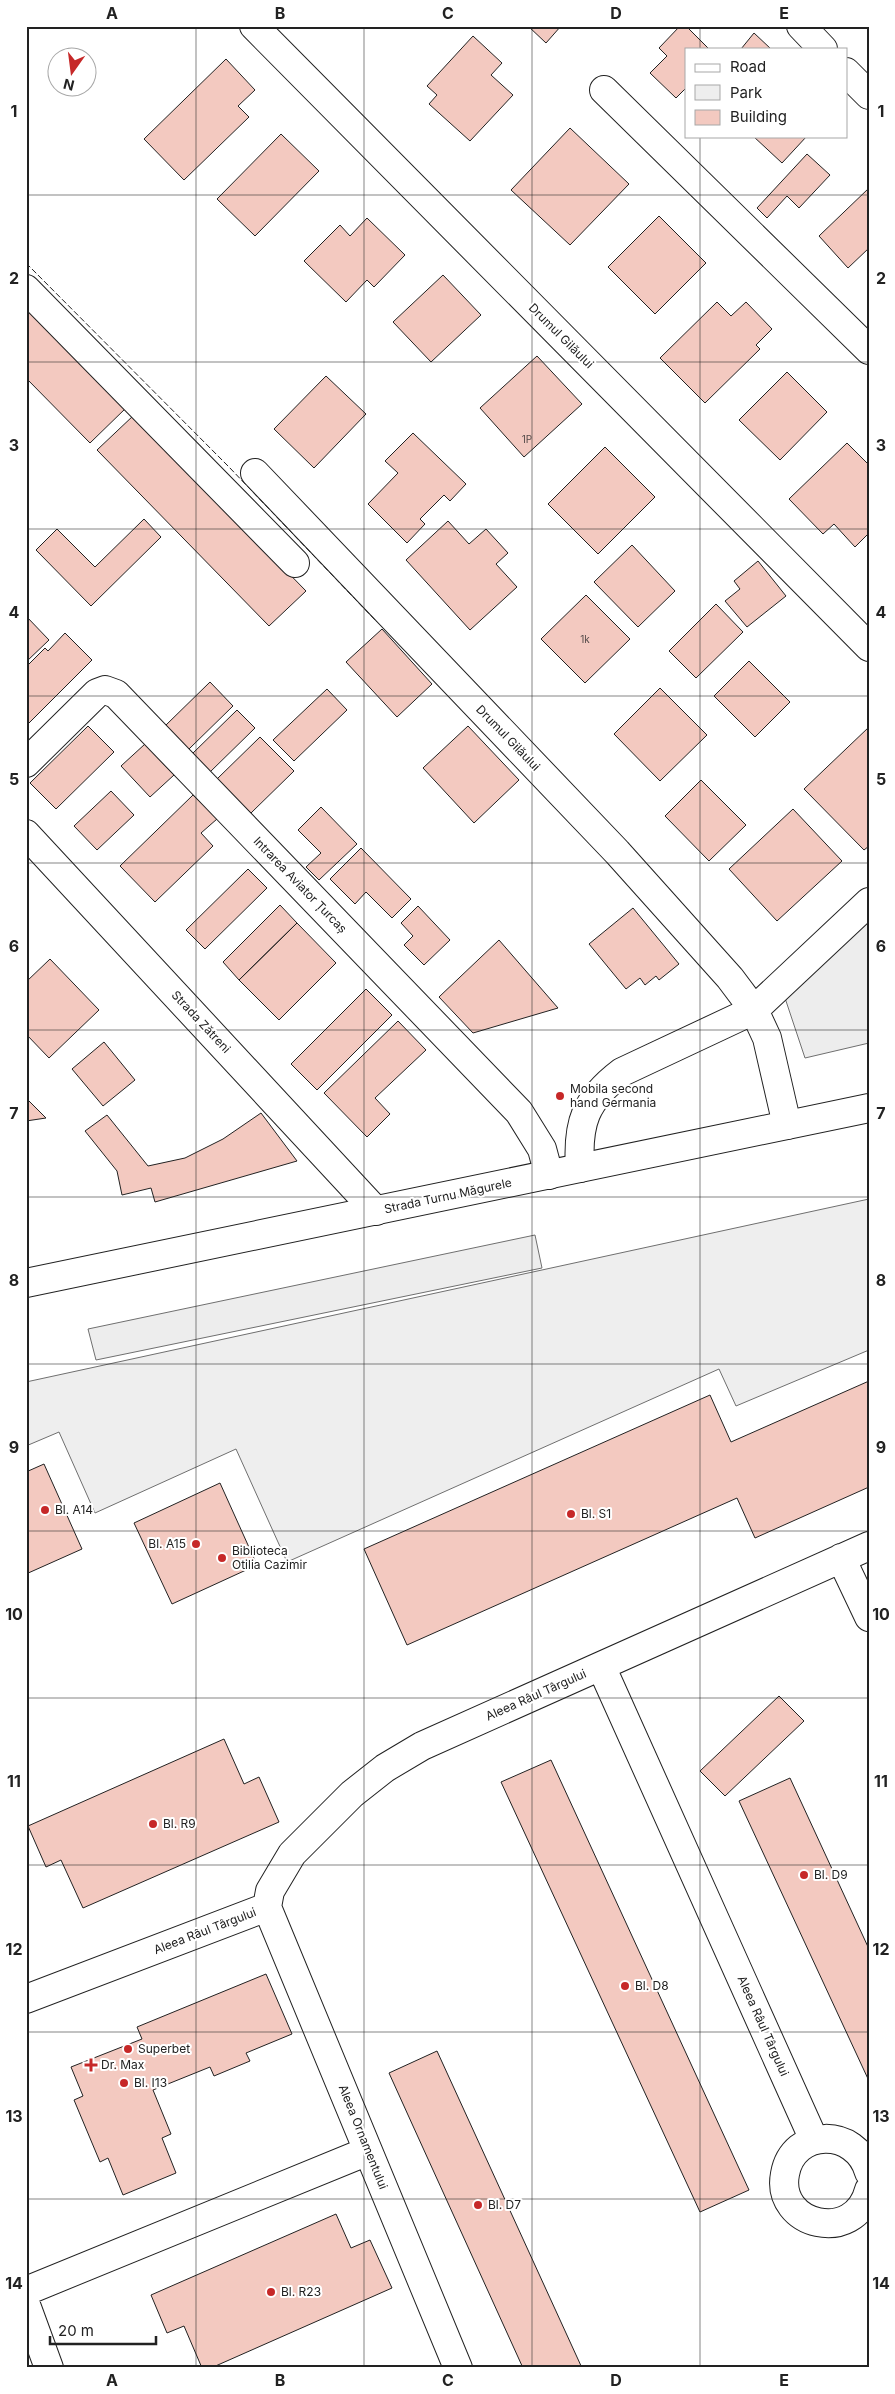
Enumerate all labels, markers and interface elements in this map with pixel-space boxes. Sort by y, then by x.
text: A [106,3,118,23]
text: B [275,3,285,23]
text: C [442,3,454,23]
text: D [610,3,622,23]
text: E [779,3,789,23]
north arrow [48,48,98,98]
legend [685,48,848,138]
text: Road [730,57,766,76]
text: N [62,76,76,95]
text: Park [730,83,763,102]
text: 1 [11,101,17,121]
text: 1 [878,101,884,121]
text: Building [730,107,787,126]
text: 2 [9,268,19,288]
text: 2 [876,268,886,288]
street label: Drumul Gilăului [526,300,597,371]
house number: 1P [522,433,532,445]
text: 3 [9,435,19,455]
text: 3 [876,435,886,455]
text: 4 [9,602,20,622]
text: 4 [876,602,887,622]
house number: 1k [580,633,590,645]
street label: Drumul Gilăului [473,702,544,774]
text: 5 [9,769,19,789]
text: 5 [876,769,886,789]
street label: Intrarea Aviator Țurcaș [250,833,350,936]
text: 6 [9,936,19,956]
text: 6 [876,936,886,956]
street label: Strada Zătreni [169,987,234,1056]
place label: Mobila second hand Germania [570,1081,656,1110]
marker: Mobila second hand Germania [554,1090,566,1102]
text: 7 [9,1103,19,1123]
text: 7 [876,1103,886,1123]
street label: Strada Turnu Măgurele [383,1175,513,1216]
text: 8 [9,1270,19,1290]
text: 8 [876,1270,886,1290]
text: 9 [9,1437,19,1457]
text: 9 [876,1437,886,1457]
place label: Bl. A14 [55,1502,93,1517]
marker: Bl. A14 [39,1504,51,1516]
place label: Bl. S1 [581,1506,611,1521]
marker: Bl. S1 [565,1508,577,1520]
place label: Bl. A15 [148,1536,186,1551]
marker: Bl. A15 [190,1538,202,1550]
place label: Biblioteca Otilia Cazimir [232,1543,307,1572]
marker: Biblioteca Otilia Cazimir [216,1552,228,1564]
text: 10 [5,1604,23,1624]
text: 10 [872,1604,890,1624]
street label: Aleea Râul Târgului [483,1666,588,1723]
text: 11 [7,1771,21,1791]
text: 11 [874,1771,888,1791]
place label: Bl. R9 [163,1816,196,1831]
marker: Bl. R9 [147,1818,159,1830]
place label: Bl. D9 [814,1867,848,1882]
marker: Bl. D9 [798,1869,810,1881]
street label: Aleea Râul Târgului [151,1904,258,1957]
text: 12 [6,1939,22,1959]
text: 12 [873,1939,889,1959]
street label: Aleea Râul Târgului [735,1973,792,2078]
place label: Bl. D8 [635,1978,669,1993]
marker: Bl. D8 [619,1980,631,1992]
place label: Superbet [138,2041,190,2056]
marker: Superbet [122,2043,134,2055]
place label: Dr. Max [101,2057,145,2072]
marker: Dr. Max [85,2059,97,2071]
place label: Bl. I13 [134,2075,167,2090]
marker: Bl. I13 [118,2077,130,2089]
street label: Aleea Ornamentului [336,2082,391,2191]
text: 13 [5,2106,23,2126]
text: 13 [872,2106,890,2126]
place label: Bl. D7 [488,2197,521,2212]
marker: Bl. D7 [472,2199,484,2211]
text: 14 [5,2273,23,2293]
text: 14 [872,2273,890,2293]
place label: Bl. R23 [281,2284,321,2299]
marker: Bl. R23 [265,2286,277,2298]
scale bar [50,2314,156,2346]
text: 20 m [58,2321,94,2340]
text: A [106,2370,118,2390]
text: B [275,2370,285,2390]
text: C [442,2370,454,2390]
text: D [610,2370,622,2390]
text: E [779,2370,789,2390]

